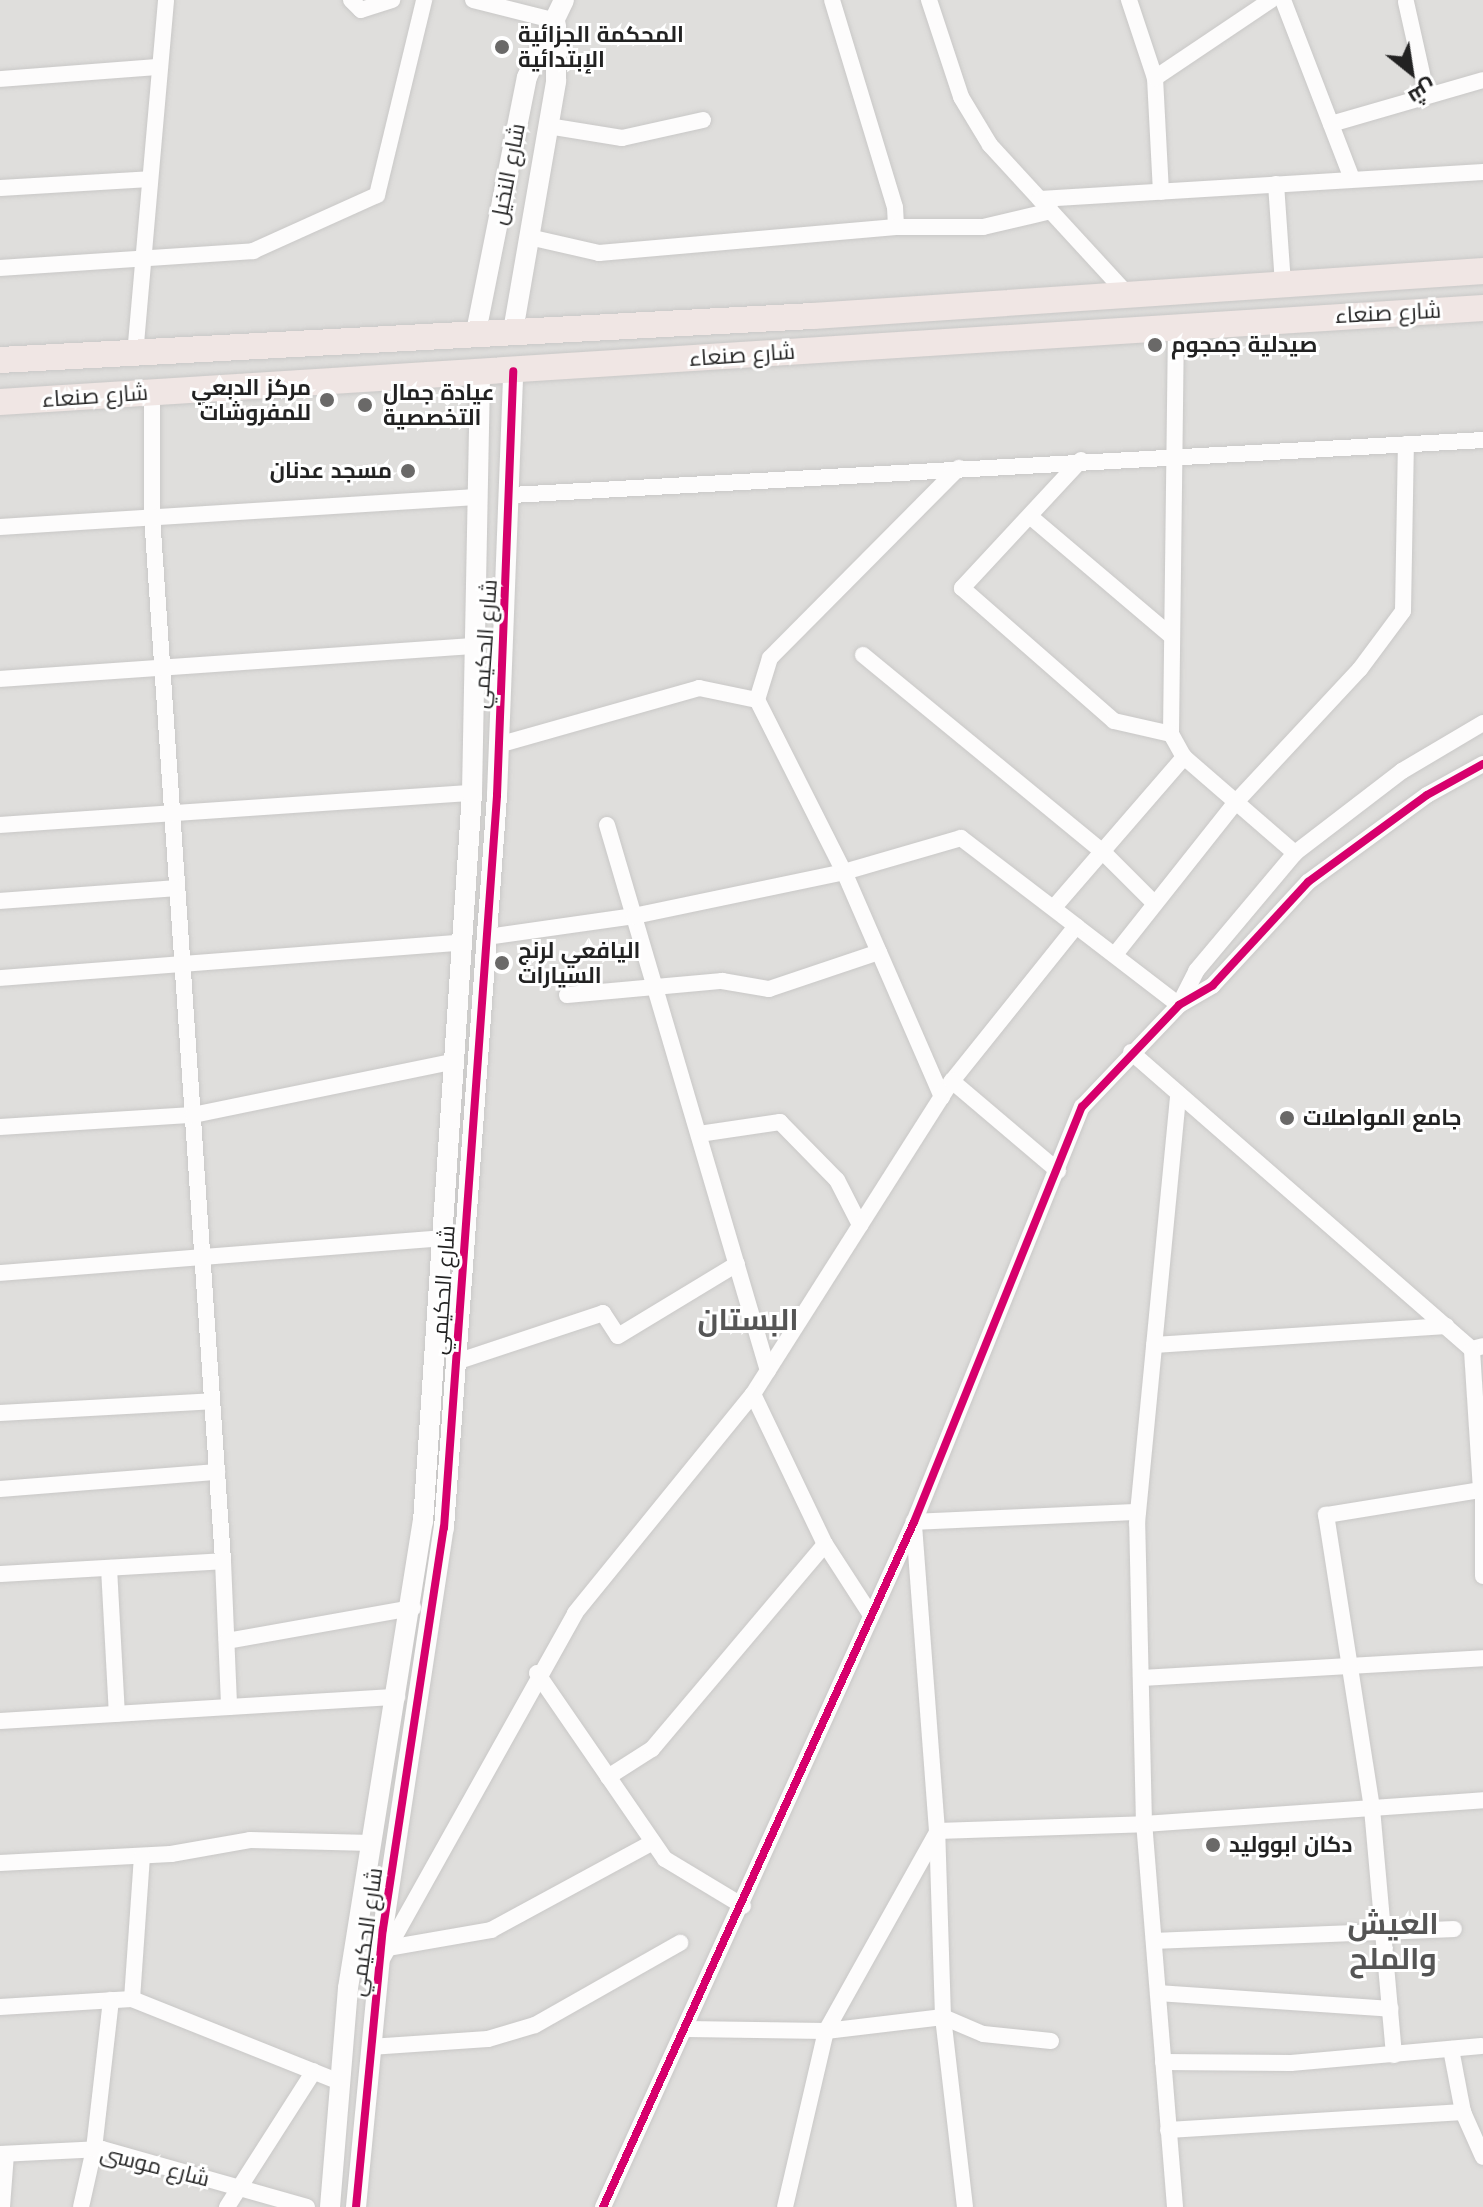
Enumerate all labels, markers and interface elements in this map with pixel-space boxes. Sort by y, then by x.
place label: المحكمة الجزائية الإبتدائية [518,21,684,72]
north arrow [1371,32,1451,112]
marker: المحكمة الجزائية الإبتدائية [493,38,511,56]
text: ش [1403,72,1443,114]
street label: شارع النخيل [485,121,531,227]
street label: شارع صنعاء [1334,297,1442,329]
place label: صيدلية جمجوم [1171,332,1317,358]
marker: صيدلية جمجوم [1146,336,1164,354]
street label: شارع صنعاء [688,338,796,372]
place label: مركز الدبعي للمفروشات [191,374,311,426]
street label: شارع صنعاء [41,379,149,413]
place label: عيادة جمال التخصصية [383,379,494,430]
marker: مركز الدبعي للمفروشات [318,391,336,409]
marker: عيادة جمال التخصصية [354,394,376,416]
place label: مسجد عدنان [270,458,392,484]
marker: مسجد عدنان [399,462,417,480]
street label: شارع الحكيمي [467,578,503,710]
place label: اليافعي لرنج السيارات [518,937,640,988]
marker: اليافعي لرنج السيارات [493,954,511,972]
place label: جامع المواصلات [1303,1105,1461,1131]
marker: جامع المواصلات [1278,1109,1296,1127]
street label: شارع الحكيمي [425,1224,461,1356]
district label: البستان [697,1302,799,1338]
place label: دكان ابووليد [1229,1832,1352,1858]
marker: دكان ابووليد [1204,1836,1222,1854]
street label: شارع الحكيمي [344,1866,388,1998]
district label: العيش والملح [1347,1906,1439,1976]
street label: شارع موسى [98,2140,212,2192]

